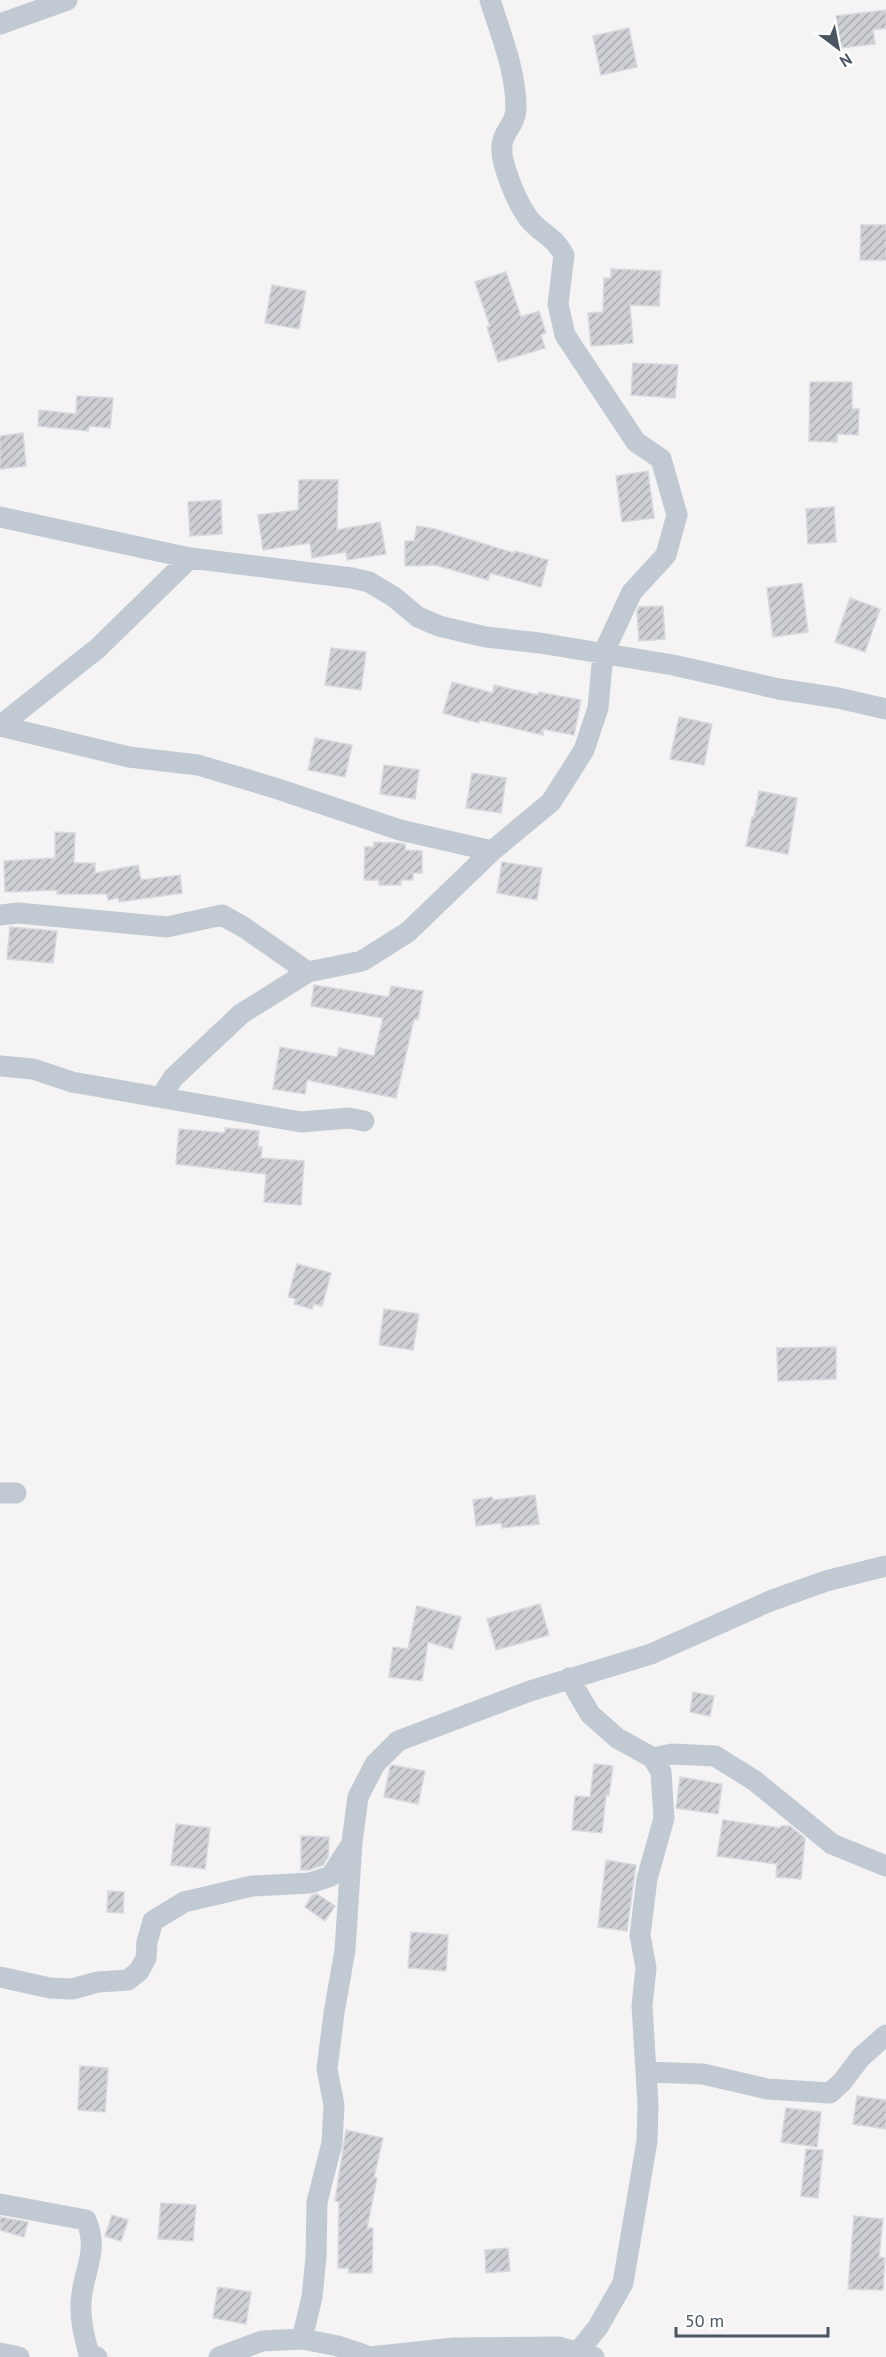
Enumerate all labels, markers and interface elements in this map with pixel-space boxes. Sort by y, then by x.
north arrow [808,18,868,78]
text: N [836,49,856,72]
scale bar [676,2300,828,2338]
text: 50 m [685,2309,724,2332]

